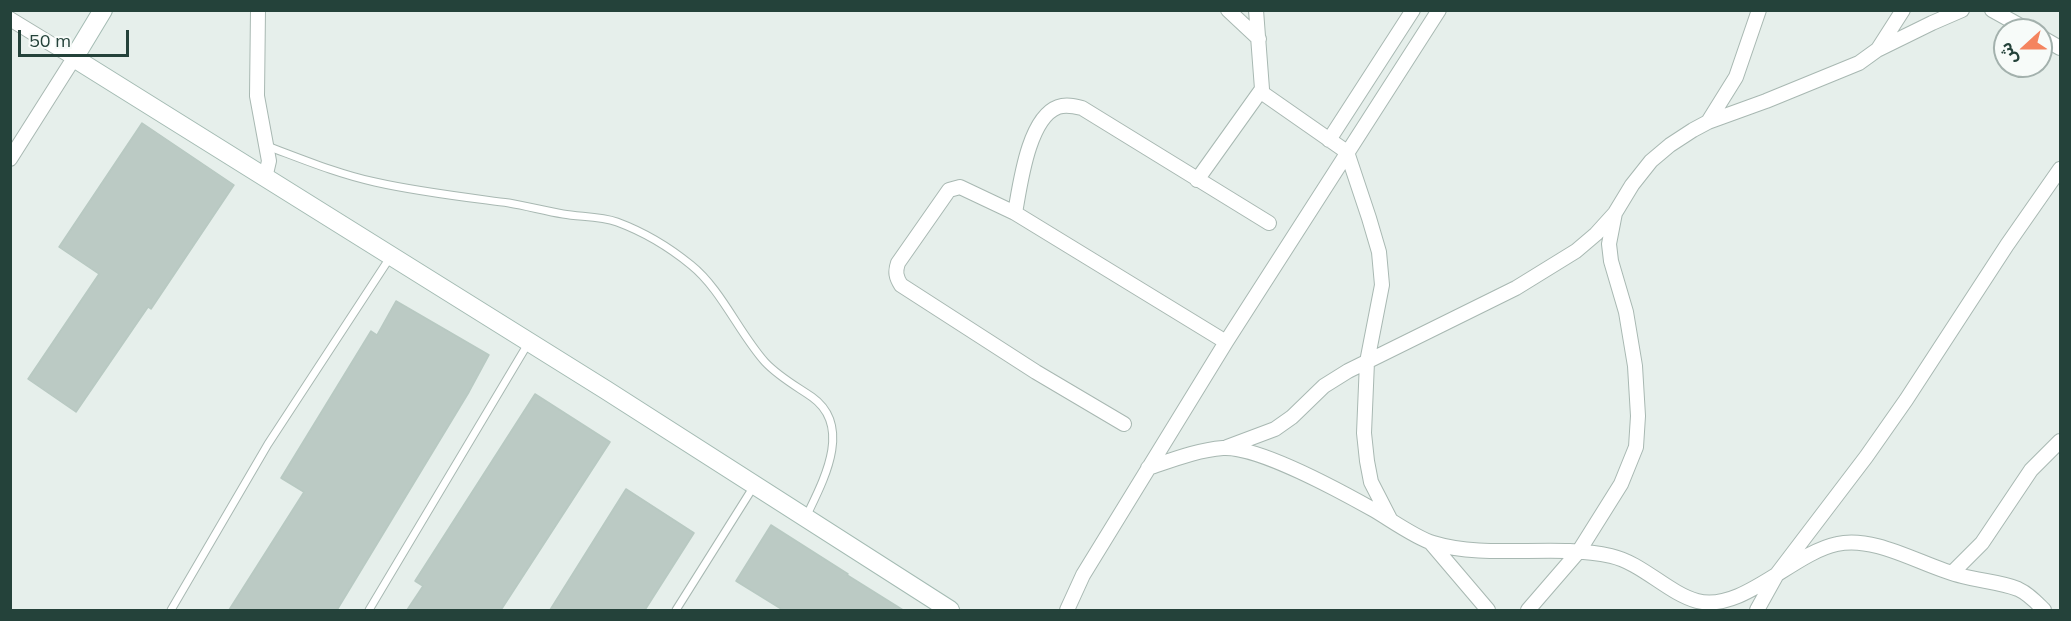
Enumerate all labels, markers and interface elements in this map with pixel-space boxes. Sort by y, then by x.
scale bar [21,18,132,56]
north arrow [1993,18,2053,78]
text: 50 m [29,29,71,52]
text: ش [1995,40,2021,68]

